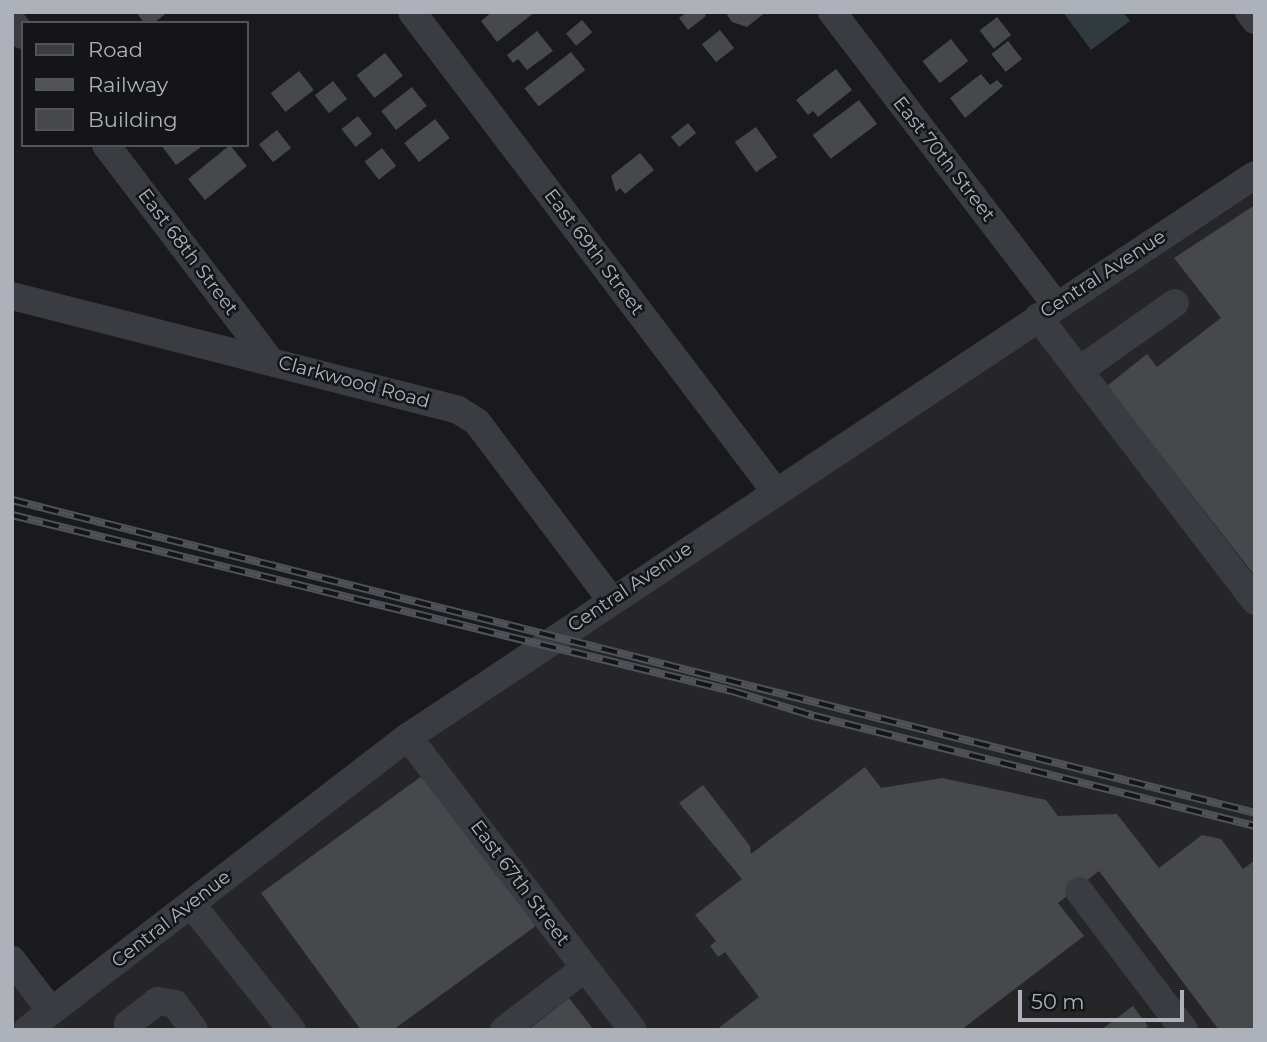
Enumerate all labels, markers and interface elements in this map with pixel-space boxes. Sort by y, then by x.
legend [21,21,248,147]
text: Road [88,37,143,62]
text: Railway [88,72,168,97]
street label: East 70th Street [888,92,1000,226]
text: Building [88,107,178,132]
street label: East 68th Street [133,184,243,320]
street label: East 69th Street [539,184,649,320]
street label: Central Avenue [1036,225,1170,323]
street label: Clarkwood Road [276,351,432,413]
street label: Central Avenue [564,537,696,637]
street label: East 67th Street [465,816,575,950]
street label: Central Avenue [107,865,235,973]
scale bar [1022,976,1188,1020]
text: 50 m [1031,989,1085,1014]

